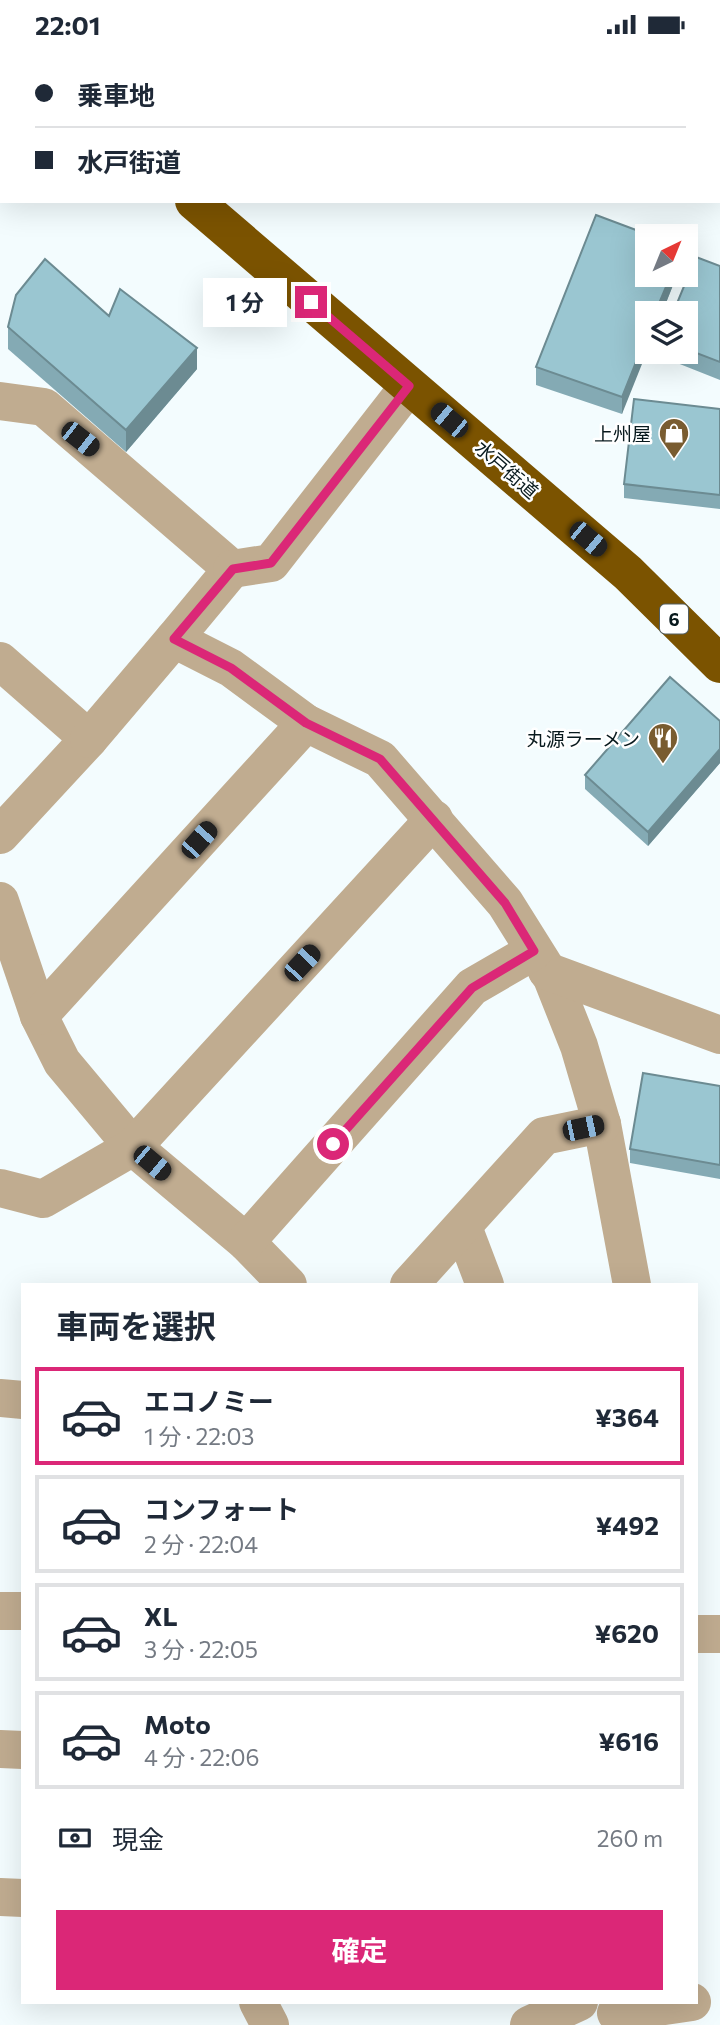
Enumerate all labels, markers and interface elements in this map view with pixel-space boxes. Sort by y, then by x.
text: 22:01 [35,9,101,40]
text: 乗車地 [77,79,155,110]
text: 水戸街道 [77,146,181,177]
north arrow [635,224,698,287]
map controls [635,224,698,364]
callout: 1 分 [202,278,286,327]
route end [295,286,327,318]
text: 1 分 [226,288,264,316]
button: layers [635,301,698,364]
car [427,398,472,442]
shop icon: 上州屋 [657,416,691,460]
car [57,418,104,460]
place label: 上州屋 [594,422,651,445]
street label: 水戸街道 [471,435,543,503]
car [566,517,611,561]
road number: 6 [660,605,688,633]
restaurant icon: 丸源ラーメン [646,721,680,765]
place label: 丸源ラーメン [527,727,640,750]
car [178,817,221,863]
car [280,940,325,986]
car [561,1113,606,1143]
route start [317,1128,349,1160]
car [130,1141,175,1185]
text: 車両を選択 [56,1305,216,1345]
icon: car [60,1385,123,1448]
text: エコノミー [144,1385,274,1416]
text: ¥364 [595,1401,659,1432]
text: 1 分 · 22:03 [144,1422,254,1450]
icon: car [60,1493,123,1556]
text: コンフォート [144,1493,299,1524]
text: ¥492 [595,1509,659,1540]
text: 2 分 · 22:04 [144,1530,258,1558]
text: XL [144,1600,178,1631]
icon: car [60,1601,123,1664]
text: ¥620 [595,1617,659,1648]
text: 3 分 · 22:05 [144,1635,258,1663]
text: Moto [144,1708,211,1739]
icon: car [60,1709,123,1772]
text: ¥616 [599,1725,659,1756]
text: 4 分 · 22:06 [144,1743,259,1771]
icon: cash [56,1819,94,1857]
text: 現金 [112,1823,164,1854]
text: 260 m [597,1824,663,1852]
button: 確定 [56,1910,663,1990]

